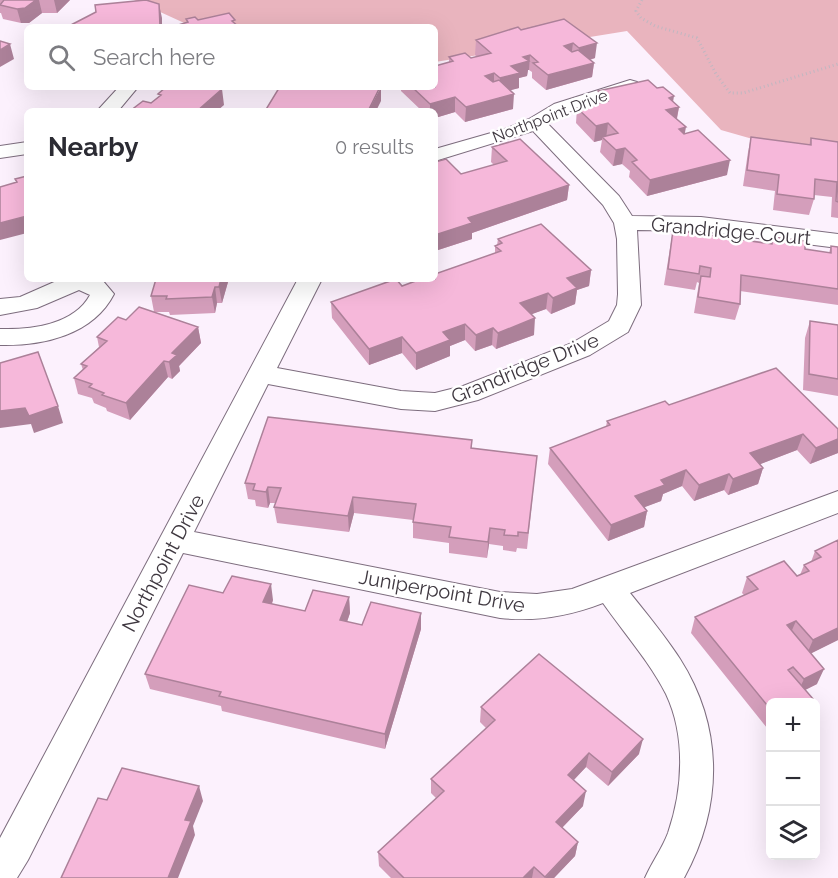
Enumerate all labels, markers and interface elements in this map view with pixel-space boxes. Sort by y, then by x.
search box [24,24,438,90]
icon: search [45,41,78,74]
text: Search here [93,44,215,70]
street label: Northpoint Drive [490,85,610,147]
text: Nearby [48,132,138,162]
text: 0 results [335,135,414,159]
street label: Grandridge Court [650,212,812,250]
street label: Grandridge Drive [448,327,603,409]
street label: Northpoint Drive [117,490,209,636]
street label: Juniperpoint Drive [357,565,527,617]
map controls [766,698,820,860]
button: + [766,698,820,752]
button: − [766,752,820,806]
button: layers [766,806,820,860]

